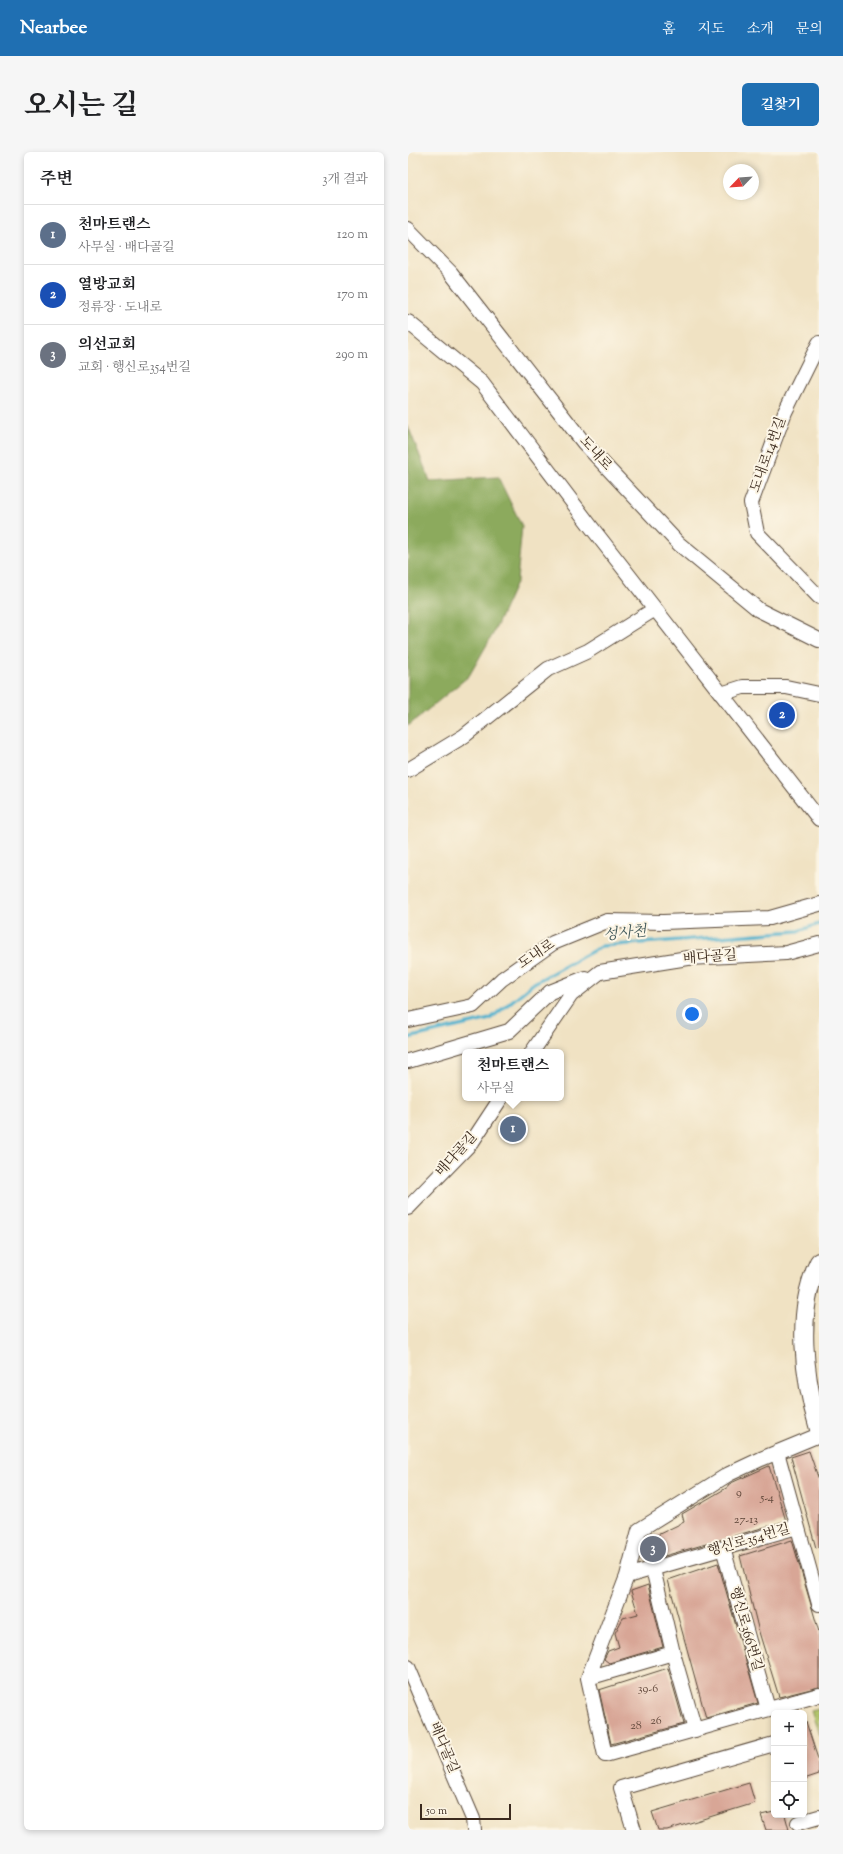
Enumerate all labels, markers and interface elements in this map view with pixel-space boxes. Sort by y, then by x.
text: Nearbee [20,15,87,42]
text: 홈 [662,20,676,40]
text: 지도 [698,20,725,40]
text: 소개 [747,20,774,40]
text: 문의 [796,20,823,40]
button: 길찾기 [742,83,819,126]
text: 오시는 길 [24,87,138,127]
north arrow [723,164,759,200]
text: 주변 [40,168,73,192]
text: 3개 결과 [322,171,368,189]
text: 천마트랜스 [78,215,150,236]
text: 1 [51,226,55,244]
text: 120 m [337,226,368,244]
text: 사무실 · 배다골길 [78,239,175,257]
text: 열방교회 [78,275,136,296]
text: 2 [50,286,56,304]
text: 170 m [337,286,368,304]
text: 정류장 · 도내로 [78,299,162,317]
text: 의선교회 [78,335,136,356]
text: 3 [50,346,56,364]
text: 290 m [335,346,368,364]
text: 교회 · 행신로354번길 [78,359,191,377]
street label: 도내로14번길 [746,414,792,496]
street label: 도내로 [574,432,616,476]
pin: 2 [769,700,795,730]
water label: 성사천 [602,921,649,947]
street label: 도내로 [515,935,560,975]
street label: 배다골길 [682,946,738,970]
your location [682,1004,702,1024]
popup [462,1049,564,1101]
text: 천마트랜스 [477,1056,549,1077]
text: 사무실 [477,1080,514,1098]
pin: 1 [500,1114,526,1144]
street label: 배다골길 [431,1128,483,1182]
house number: 9 [736,1484,742,1502]
house number: 5-4 [759,1489,774,1507]
house number: 27-13 [734,1511,758,1529]
street label: 행신로354번길 [705,1520,793,1562]
pin: 3 [640,1534,666,1564]
street label: 행신로366번길 [723,1584,767,1674]
house number: 39-6 [638,1680,658,1698]
map controls [771,1710,807,1818]
button: + [771,1710,807,1746]
house number: 26 [650,1712,662,1730]
house number: 28 [630,1717,642,1735]
street label: 배다골길 [423,1719,463,1777]
button: − [771,1746,807,1782]
button: locate [771,1782,807,1818]
scale bar [420,1802,511,1821]
text: 50 m [426,1803,447,1819]

